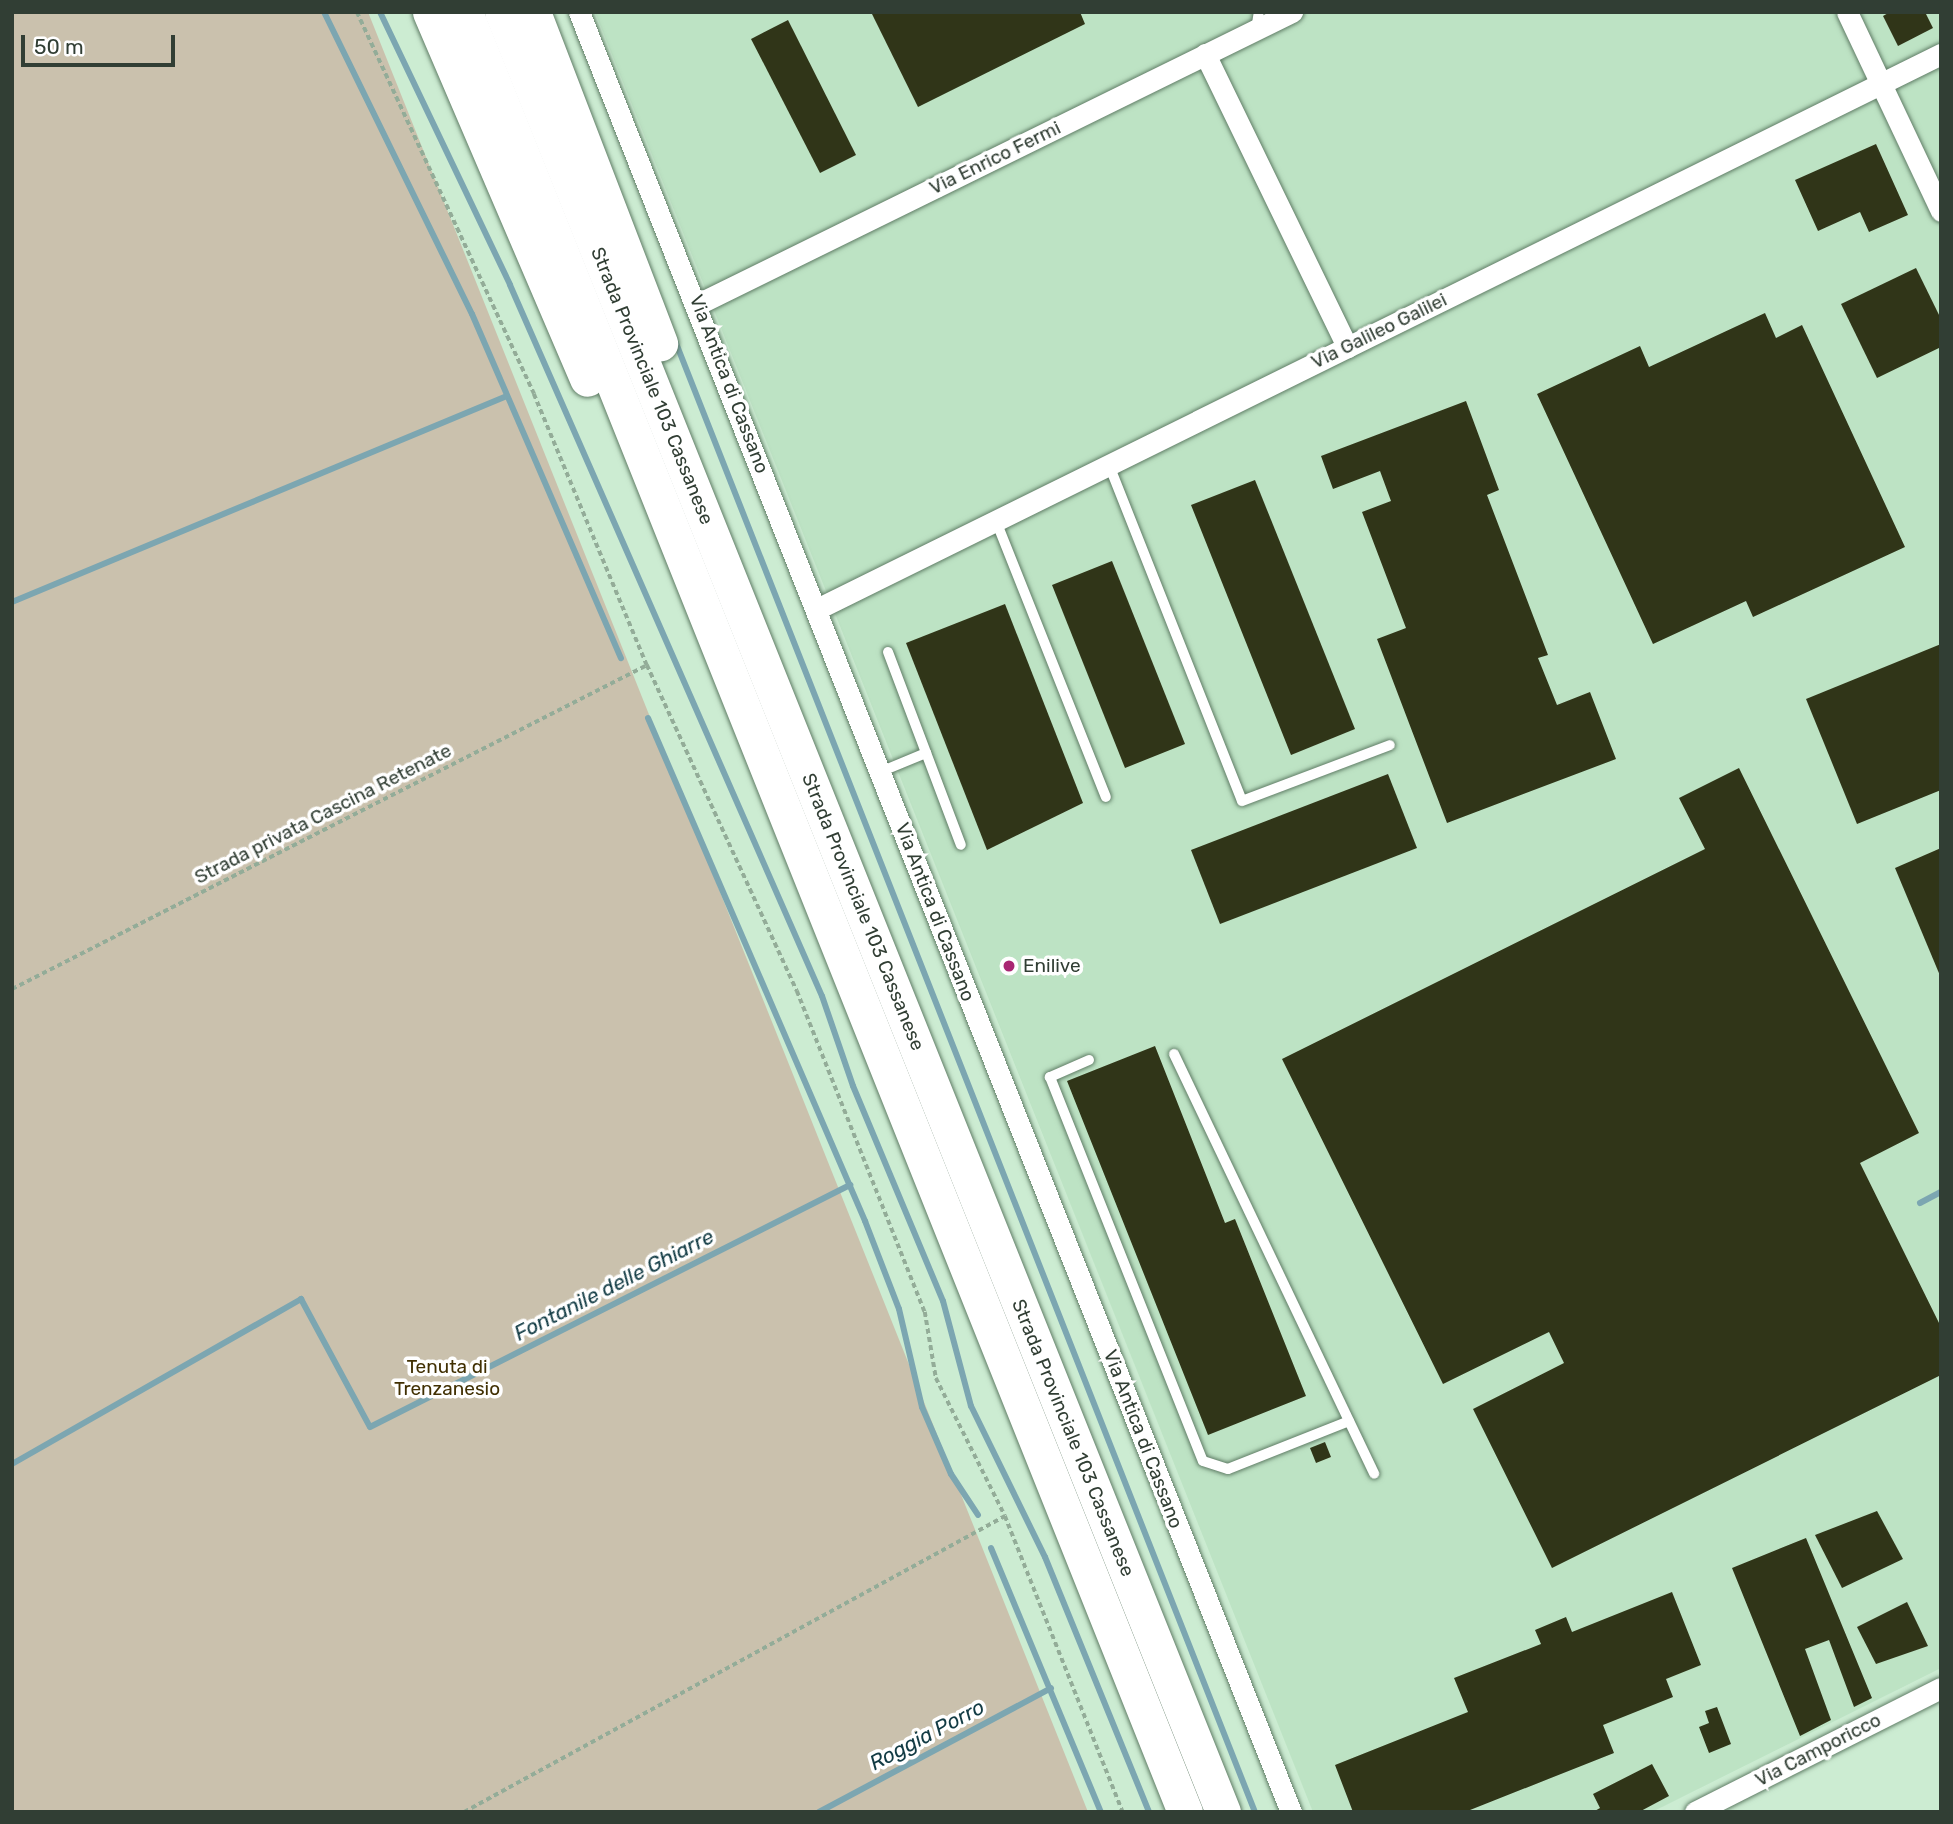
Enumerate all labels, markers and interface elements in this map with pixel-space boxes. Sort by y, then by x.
scale bar [24,21,178,65]
text: 50 m [34,34,84,59]
street label: Via Enrico Fermi [926,116,1064,200]
street label: Strada Provinciale 103 Cassanese [586,244,718,528]
street label: Via Galileo Galilei [1307,288,1451,374]
street label: Via Antica di Cassano [684,291,774,477]
street label: Strada privata Cascina Retenate [191,739,455,889]
street label: Strada Provinciale 103 Cassanese [797,770,929,1054]
street label: Via Antica di Cassano [890,819,980,1005]
place label: Enilive [1023,955,1081,977]
marker: Enilive [1001,958,1017,974]
water label: Fontanile delle Ghiarre [510,1224,718,1346]
street label: Strada Provinciale 103 Cassanese [1007,1296,1139,1580]
street label: Via Antica di Cassano [1098,1346,1188,1532]
park label: Tenuta di Trenzanesio [394,1356,500,1400]
water label: Roggia Porro [865,1694,989,1776]
street label: Via Camporicco [1751,1708,1885,1792]

